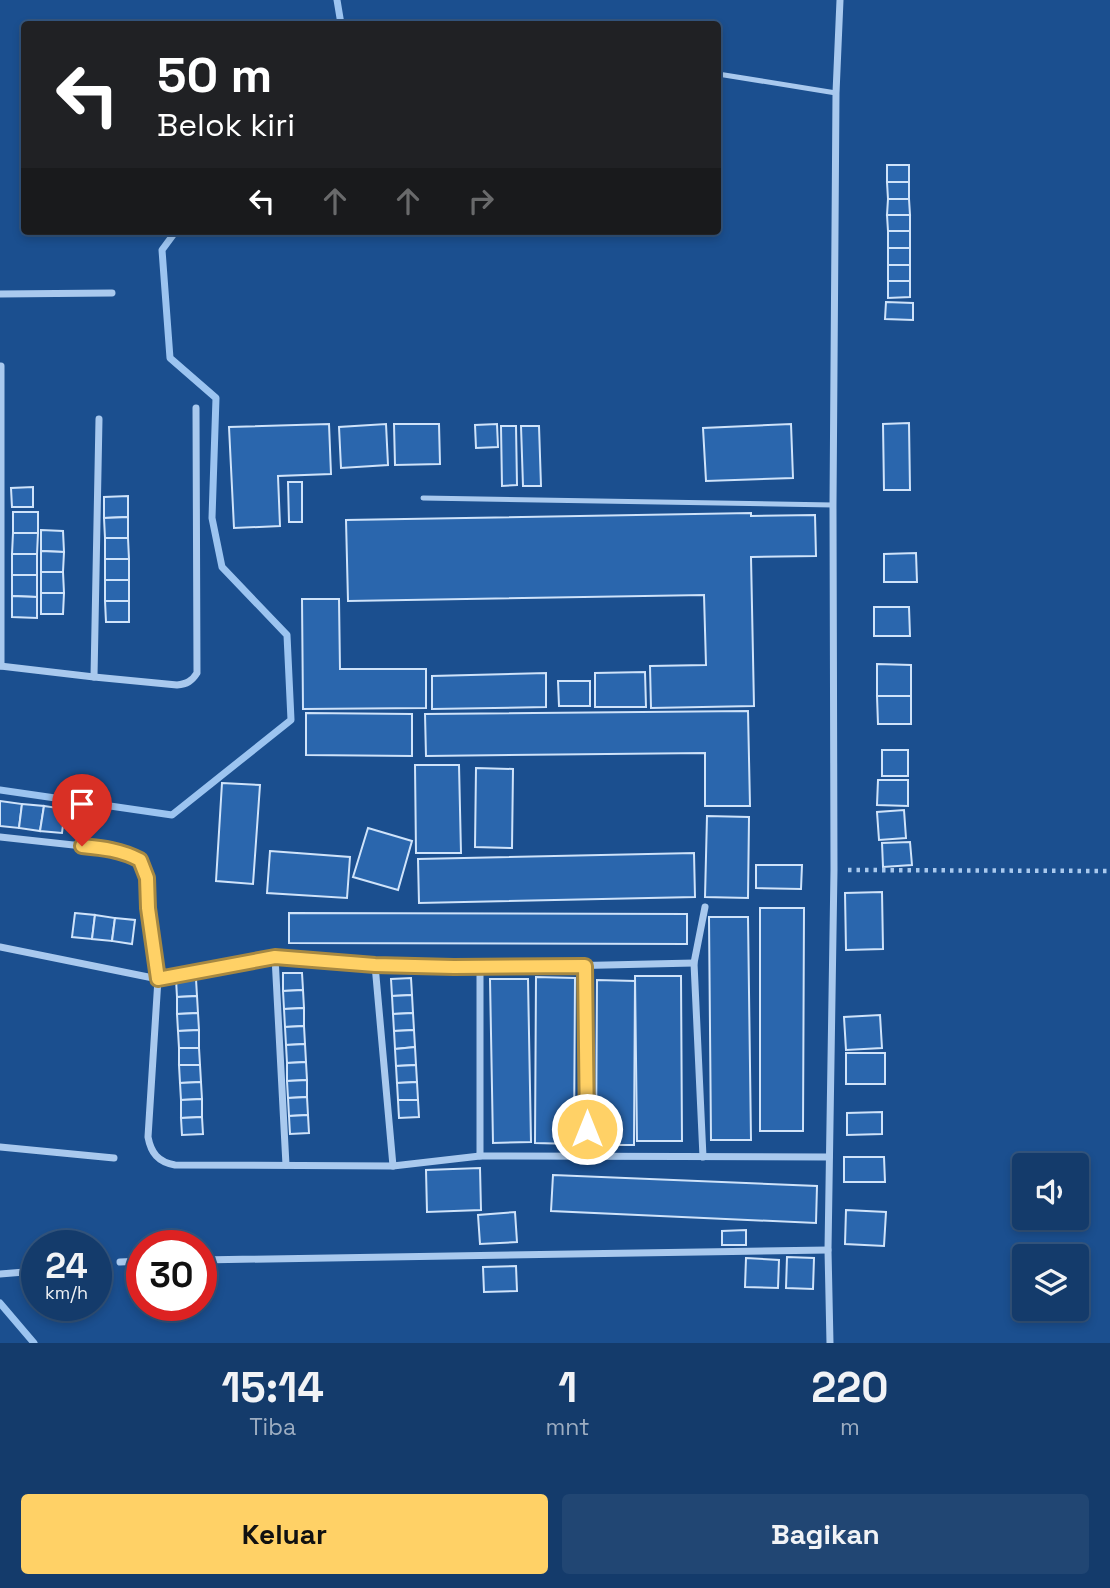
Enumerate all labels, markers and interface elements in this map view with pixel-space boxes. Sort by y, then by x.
text: 50 m [157,44,272,106]
icon: left [42,49,133,140]
text: Belok kiri [157,105,295,145]
icon: left [243,182,281,220]
icon: ahead [316,182,354,220]
icon: ahead [389,182,427,220]
icon: right [462,182,500,220]
pin [52,774,112,846]
icon: arrive [63,785,101,823]
position arrow [550,1092,624,1166]
map controls [1012,1153,1089,1321]
button: sound [1012,1153,1089,1230]
speed limit sign: 30 [126,1230,217,1321]
text: 24 [45,1244,88,1288]
button: layers [1012,1244,1089,1321]
text: km/h [45,1281,88,1304]
text: 15:14 [222,1361,324,1414]
text: 1 [558,1361,577,1414]
text: 220 [811,1361,888,1414]
text: Tiba [249,1412,296,1442]
text: mnt [546,1412,590,1442]
text: m [840,1412,860,1442]
button: Keluar [21,1494,548,1574]
button: Bagikan [562,1494,1089,1574]

